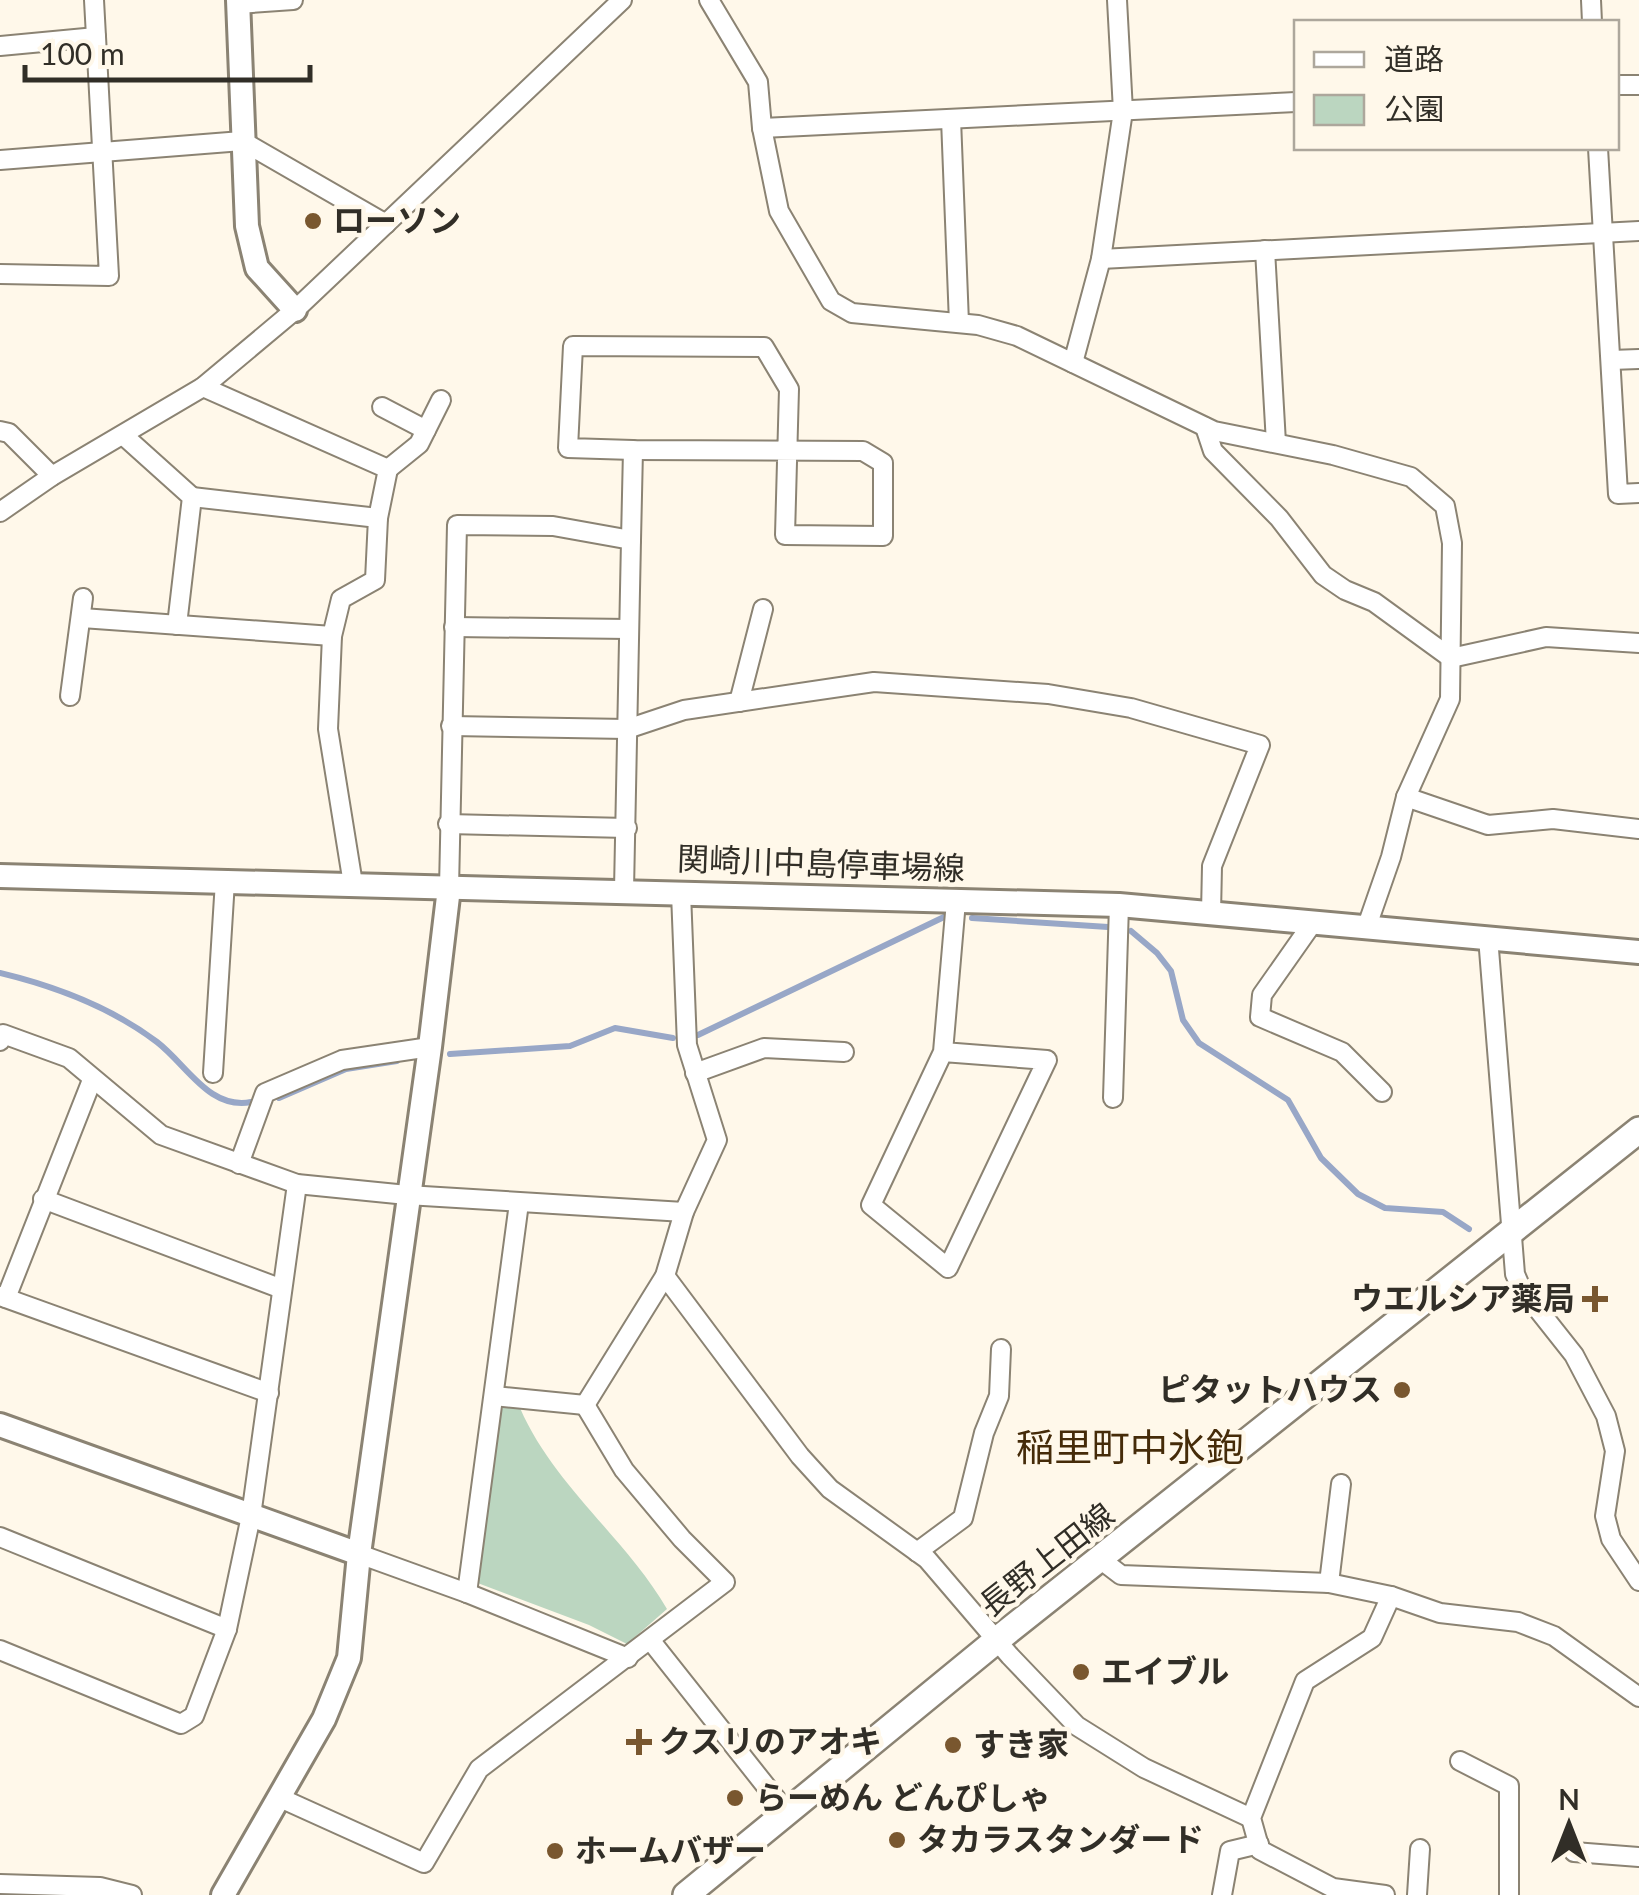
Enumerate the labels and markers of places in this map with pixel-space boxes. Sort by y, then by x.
place label: ローソン [333,200,461,239]
marker: ローソン [302,210,324,232]
place label: ウエルシア薬局 [1351,1278,1575,1317]
marker: ウエルシア薬局 [1584,1288,1606,1310]
place label: ピタットハウス [1158,1369,1382,1408]
marker: ピタットハウス [1391,1379,1413,1401]
place label: エイブル [1101,1651,1229,1690]
marker: エイブル [1070,1661,1092,1683]
place label: クスリのアオキ [659,1721,882,1760]
place label: すき家 [973,1724,1069,1763]
marker: クスリのアオキ [628,1731,650,1753]
marker: すき家 [942,1734,964,1756]
place label: らーめん どんぴしゃ [755,1777,1051,1816]
marker: らーめん どんぴしゃ [724,1787,746,1809]
place label: タカラスタンダード [917,1819,1204,1858]
marker: タカラスタンダード [886,1829,908,1851]
place label: ホームバザー [575,1830,766,1869]
marker: ホームバザー [544,1840,566,1862]

